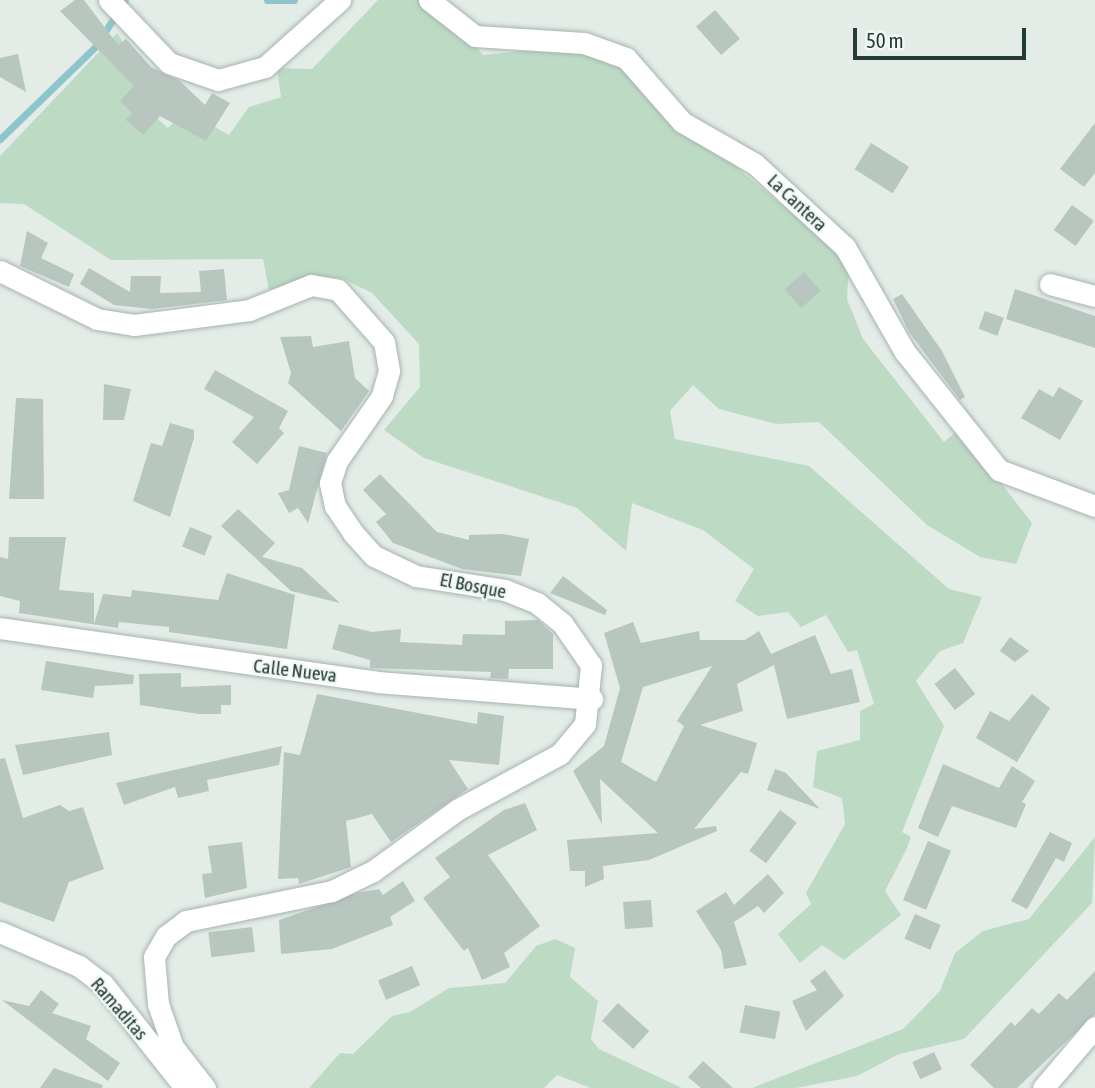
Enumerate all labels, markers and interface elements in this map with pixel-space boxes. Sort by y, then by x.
scale bar [857,14,1030,58]
text: 50 m [866,28,904,52]
street label: La Cantera [762,170,832,236]
street label: El Bosque [438,568,508,604]
street label: Calle Nueva [252,655,338,687]
street label: Ramaditas [86,973,152,1045]

